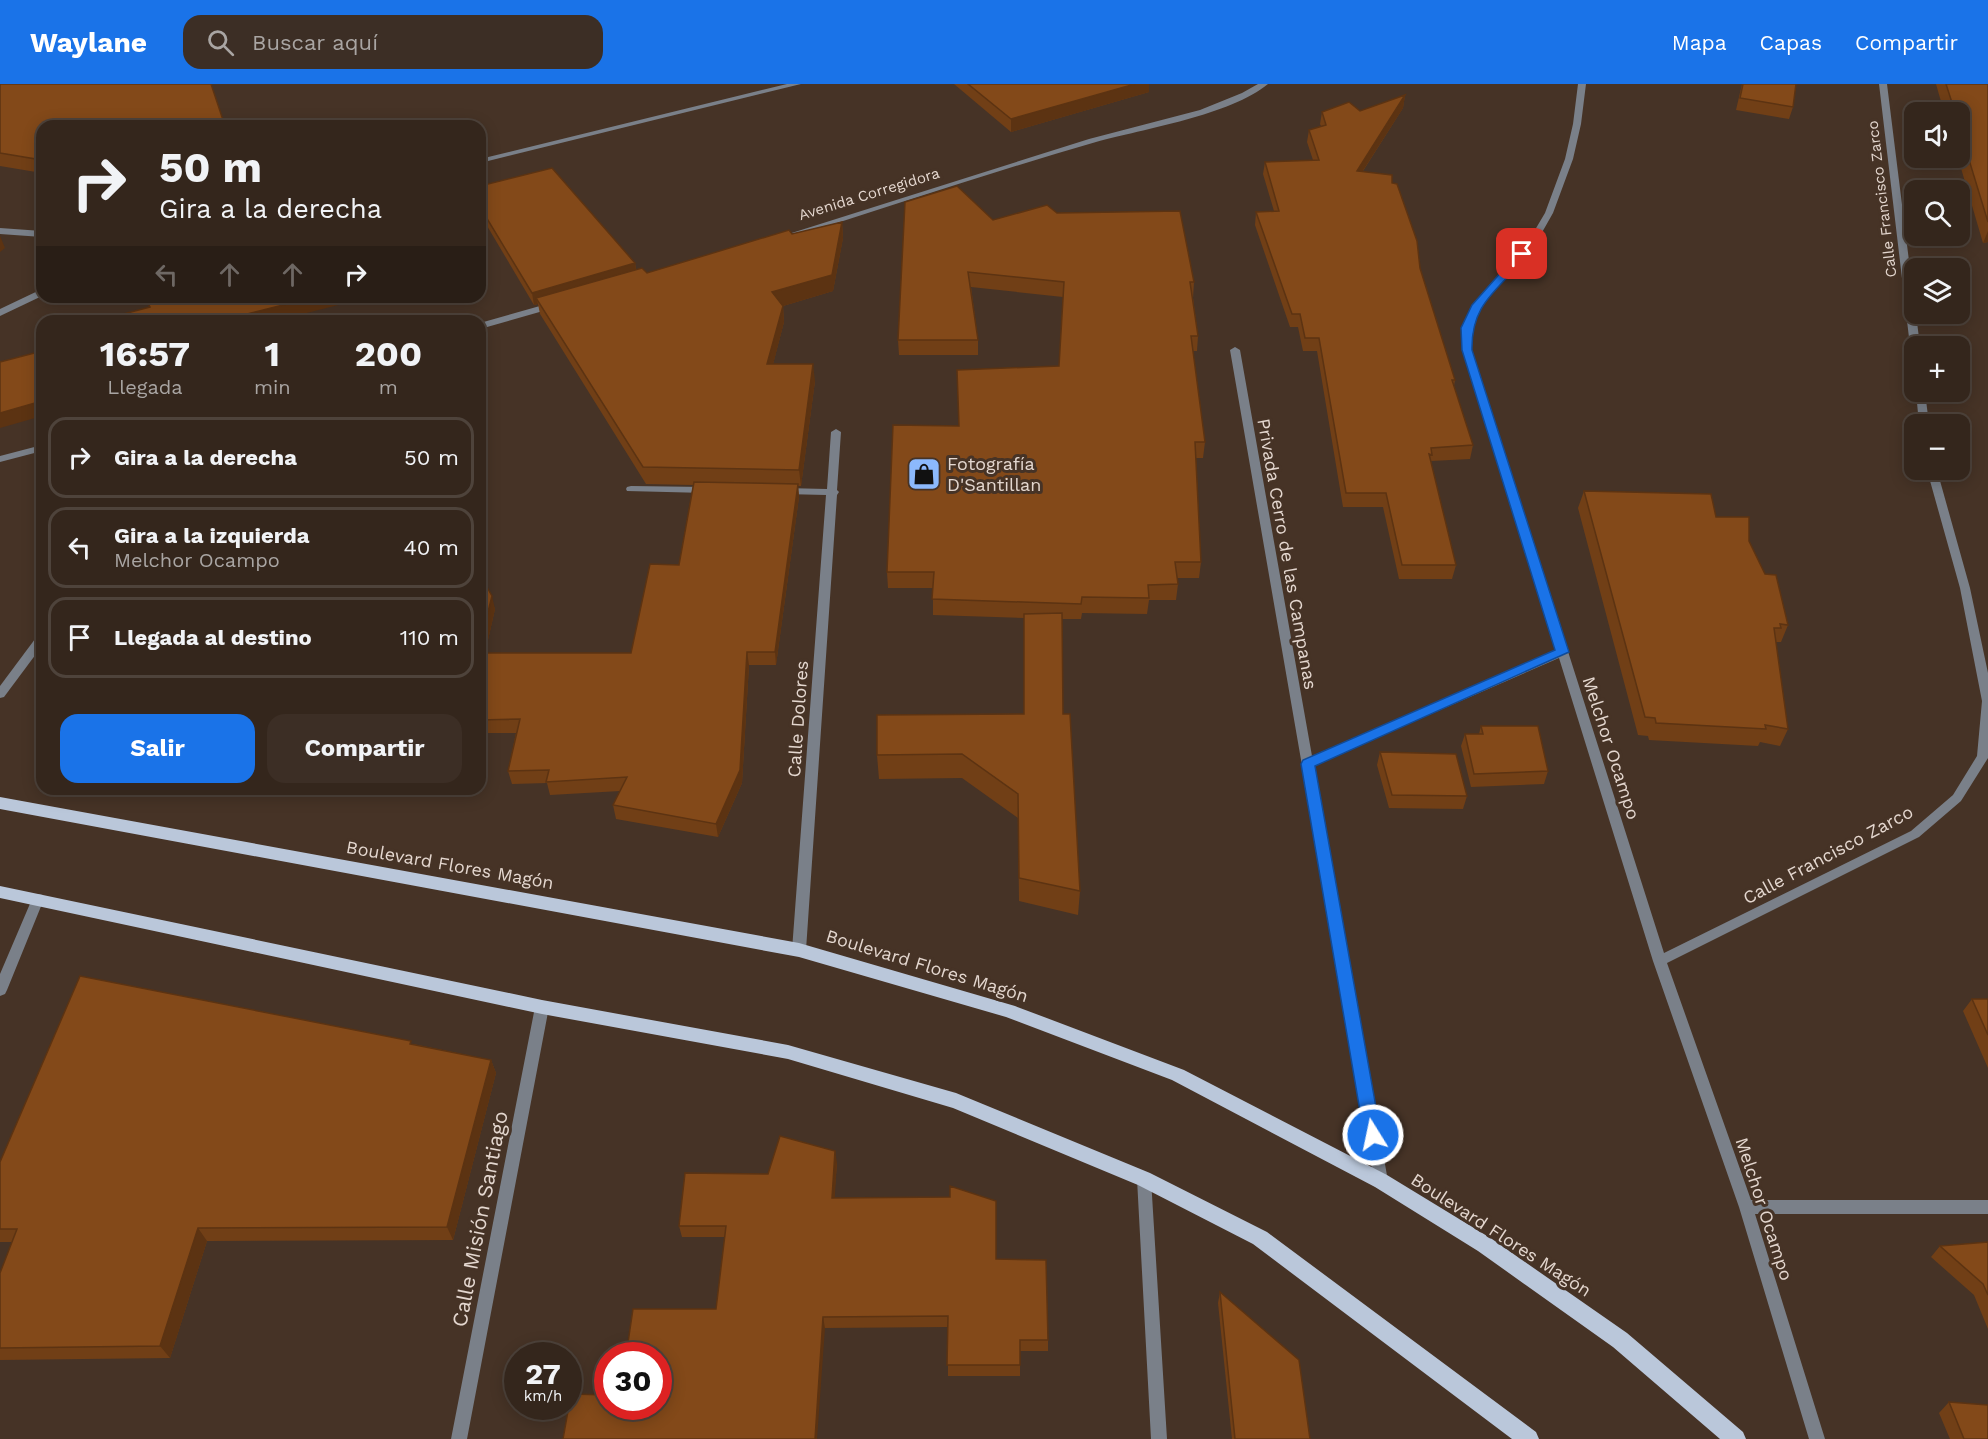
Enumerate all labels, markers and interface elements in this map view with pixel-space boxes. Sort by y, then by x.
search box [183,15,603,69]
text: Waylane [30,26,147,59]
icon: search [204,26,237,59]
text: Buscar aquí [252,30,378,55]
text: Mapa [1672,30,1727,55]
text: Capas [1760,30,1822,55]
text: Compartir [1855,30,1958,55]
map controls [1904,102,1970,480]
button: sound [1904,102,1970,168]
street label: Calle Francisco Zarco [1863,119,1901,279]
text: 50 m [159,143,262,192]
icon: right [60,144,138,222]
street label: Avenida Corregidora [796,164,942,224]
button: search [1904,180,1970,246]
text: Gira a la derecha [159,193,382,225]
pin [1496,228,1547,279]
icon: arrive [1505,237,1538,270]
icon: left [150,258,183,291]
icon: ahead [213,258,246,291]
icon: ahead [276,258,309,291]
icon: right [339,258,372,291]
button: layers [1904,258,1970,324]
text: 16:57 [100,333,190,375]
text: 1 [264,333,280,375]
text: 200 [354,333,422,375]
button: + [1904,336,1970,402]
text: Llegada [107,375,183,399]
text: min [254,375,291,399]
text: m [379,375,398,399]
button: − [1904,414,1970,480]
street label: Privada Cerro de las Campanas [1253,417,1322,691]
icon: right [63,441,96,474]
text: Gira a la derecha [114,445,297,470]
text: 50 m [404,445,459,470]
place label: Fotografía D'Santillan [947,453,1041,495]
shop icon: Fotografía D'Santillan [906,456,942,492]
text: Gira a la izquierda [114,523,310,548]
icon: left [63,531,96,564]
text: 40 m [403,535,459,560]
text: Melchor Ocampo [114,548,280,572]
icon: arrive [63,621,96,654]
text: Llegada al destino [114,625,312,650]
text: 110 m [400,625,459,650]
street label: Calle Dolores [783,660,812,778]
street label: Melchor Ocampo [1578,674,1645,822]
button: Salir [60,714,255,783]
button: Compartir [267,714,462,783]
street label: Calle Francisco Zarco [1739,801,1916,908]
street label: Boulevard Flores Magón [345,836,556,893]
street label: Boulevard Flores Magón [823,925,1031,1006]
position arrow [1341,1103,1405,1167]
street label: Calle Misión Santiago [446,1109,513,1329]
street label: Melchor Ocampo [1731,1135,1798,1283]
street label: Boulevard Flores Magón [1407,1168,1595,1301]
speed limit sign: 30 [594,1342,672,1420]
text: 27 [525,1356,561,1391]
text: km/h [524,1387,562,1405]

